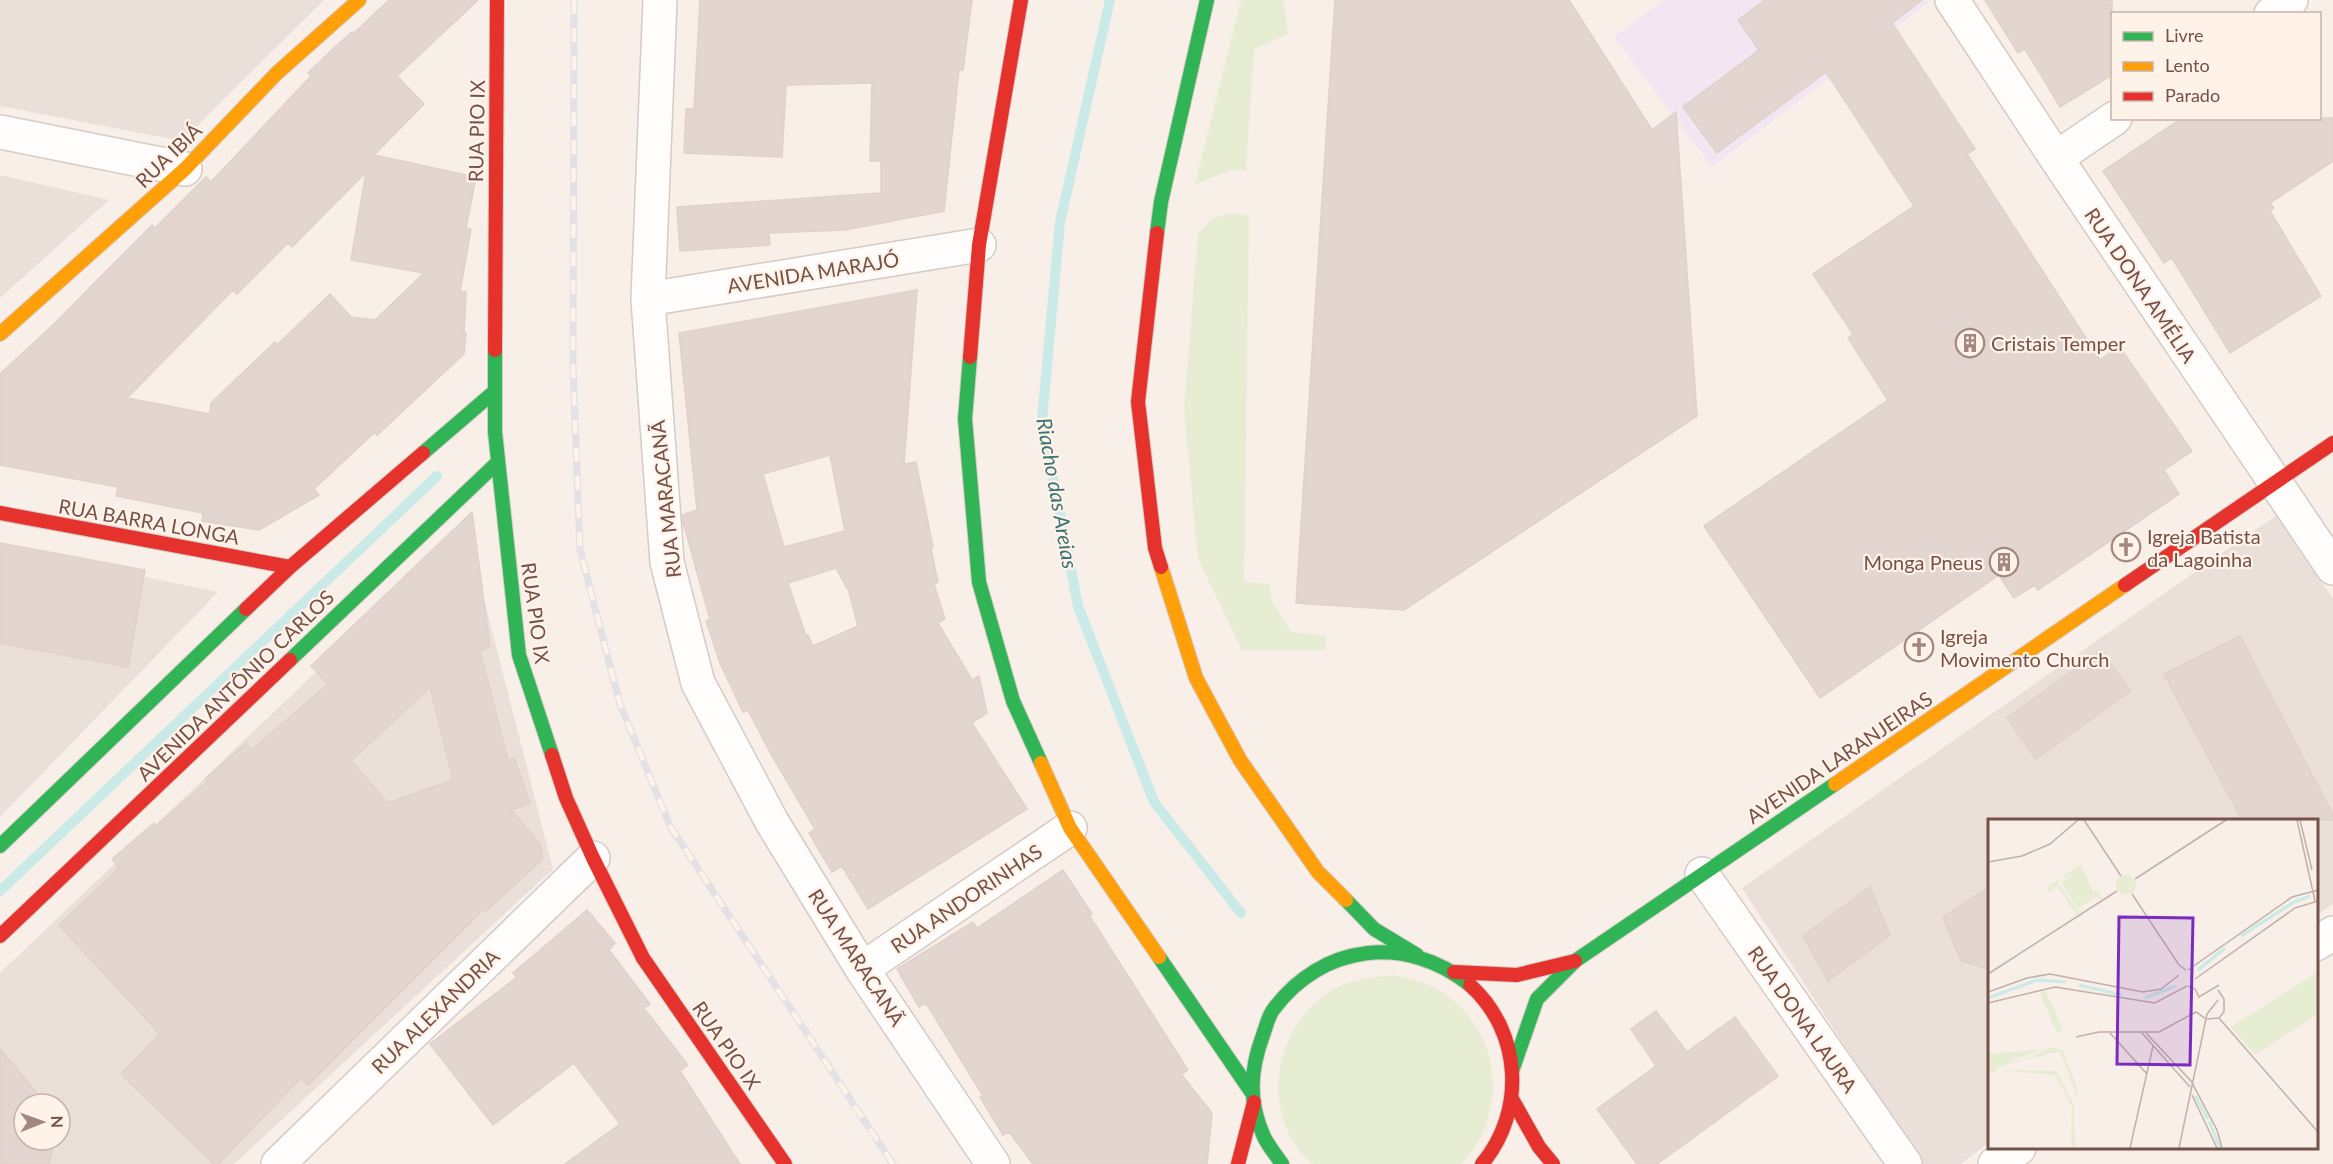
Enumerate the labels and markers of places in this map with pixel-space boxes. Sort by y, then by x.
building icon: Cristais Temper [1954,327,1986,359]
place label: Cristais Temper [1991,331,2126,355]
place label: Igreja Batista da Lagoinha [2147,524,2261,571]
church icon: Igreja Batista da Lagoinha [2110,531,2142,563]
building icon: Monga Pneus [1988,546,2020,578]
place label: Monga Pneus [1863,550,1983,574]
place label: Igreja Movimento Church [1940,624,2109,671]
church icon: Igreja Movimento Church [1903,631,1935,663]

